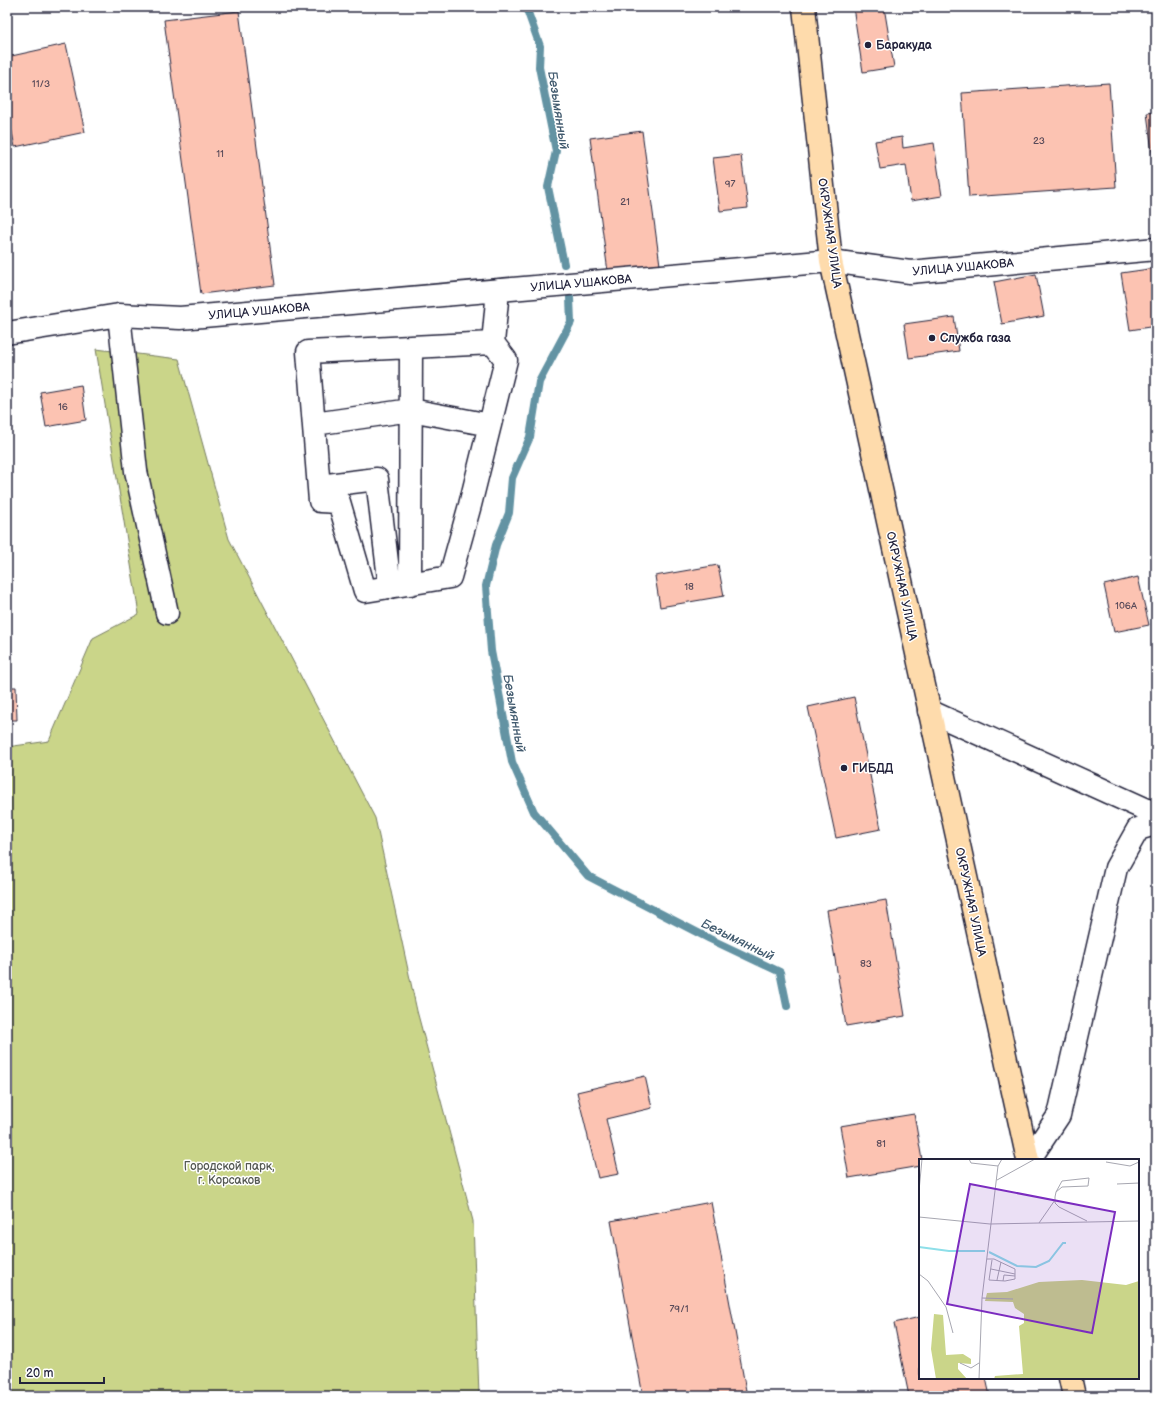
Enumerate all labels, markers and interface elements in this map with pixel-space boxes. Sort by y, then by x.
place label: Баракуда [876,38,933,53]
marker: Баракуда [863,40,873,50]
water label: Безымянный [544,70,572,151]
house number: 11/3 [32,78,50,90]
house number: 23 [1033,135,1045,147]
house number: 11 [216,148,224,160]
street label: ОКРУЖНАЯ УЛИЦА [814,177,845,290]
house number: 97 [725,178,735,190]
house number: 21 [620,196,630,208]
street label: УЛИЦА УШАКОВА [912,256,1015,279]
street label: УЛИЦА УШАКОВА [530,272,633,295]
street label: УЛИЦА УШАКОВА [208,300,311,323]
place label: Служба газа [940,331,1012,346]
marker: Служба газа [927,333,937,343]
house number: 16 [58,401,68,413]
street label: ОКРУЖНАЯ УЛИЦА [883,530,921,643]
house number: 18 [684,581,694,593]
house number: 106А [1115,600,1138,612]
water label: Безымянный [499,673,529,754]
place label: ГИБДД [852,761,894,776]
marker: ГИБДД [839,763,849,773]
street label: ОКРУЖНАЯ УЛИЦА [952,846,990,959]
water label: Безымянный [699,915,777,965]
house number: 83 [860,958,872,970]
house number: 81 [876,1138,886,1150]
park label: Городской парк, г. Корсаков [184,1159,274,1188]
inset map [919,1159,1139,1379]
house number: 79/1 [669,1303,689,1315]
scale bar [20,1359,104,1385]
text: 20 m [26,1366,53,1381]

